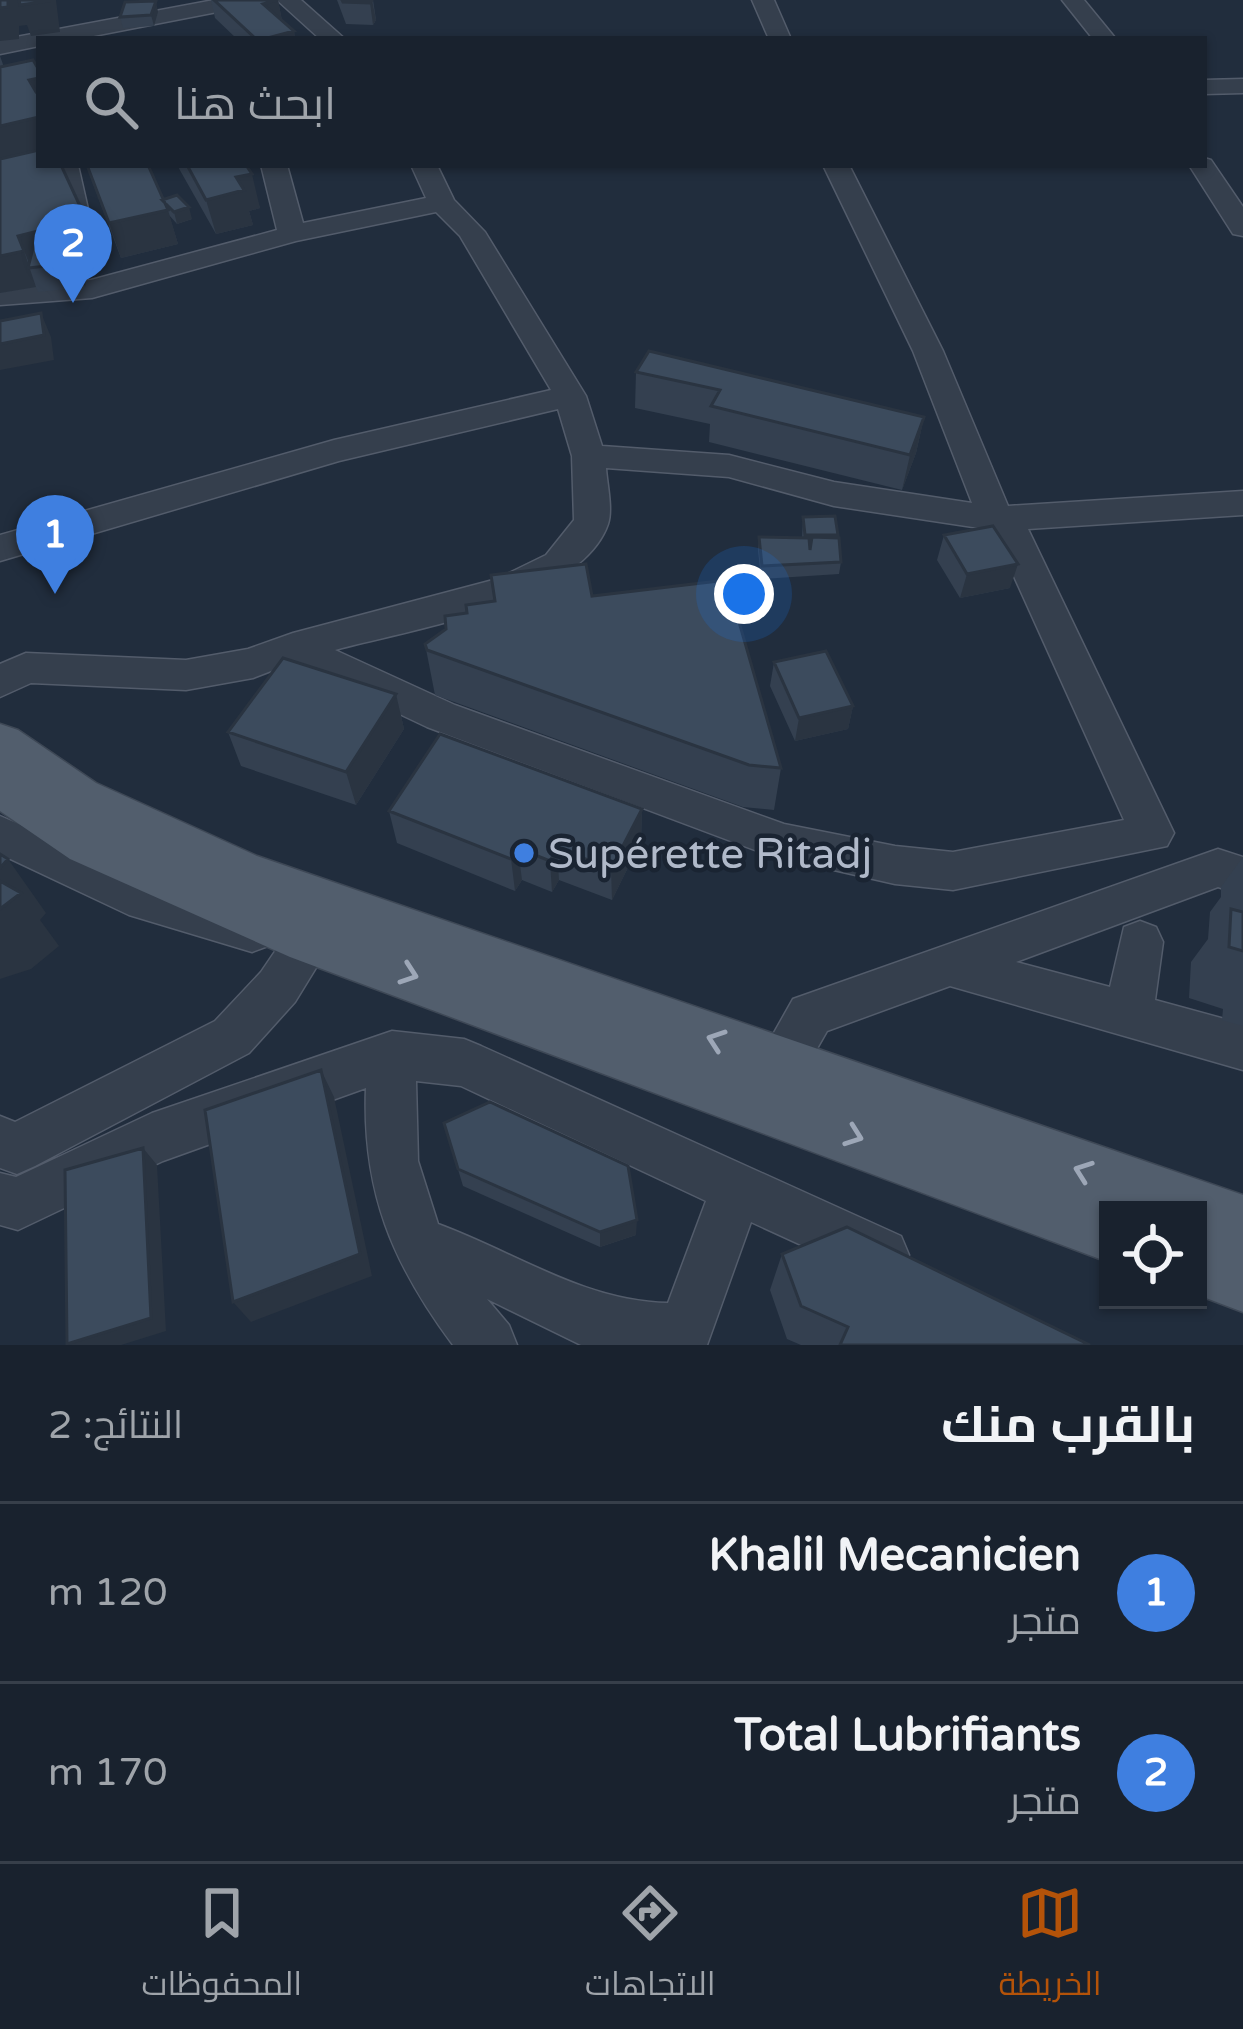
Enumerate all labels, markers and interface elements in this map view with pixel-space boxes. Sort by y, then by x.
search box [36,36,1207,168]
icon: search [78,69,144,135]
text: ابحث هنا [174,78,336,132]
pin: 2 [34,204,112,303]
pin: 1 [16,495,94,594]
your location [714,564,774,624]
place label: Supérette Ritadj [548,829,872,880]
marker: Supérette Ritadj [511,840,537,866]
one-way arrow [397,960,418,984]
one-way arrow [707,1030,728,1054]
one-way arrow [843,1122,864,1146]
one-way arrow [1074,1160,1095,1185]
map controls [1099,1201,1207,1309]
button: locate [1099,1201,1207,1309]
text: بالقرب منك [941,1395,1195,1457]
text: النتائج: 2 [48,1402,183,1449]
text: Khalil Mecanicien [709,1529,1081,1583]
text: 120 m [48,1569,167,1616]
text: 1 [1144,1569,1168,1616]
text: متجر [1009,1598,1081,1645]
text: Total Lubrifiants [734,1709,1081,1763]
text: 170 m [48,1749,167,1796]
text: 2 [1144,1749,1168,1796]
text: متجر [1009,1778,1081,1825]
tab: المحفوظات [141,1880,302,2014]
tab: الاتجاهات [585,1880,716,2014]
tab: الخريطة [999,1880,1102,2014]

